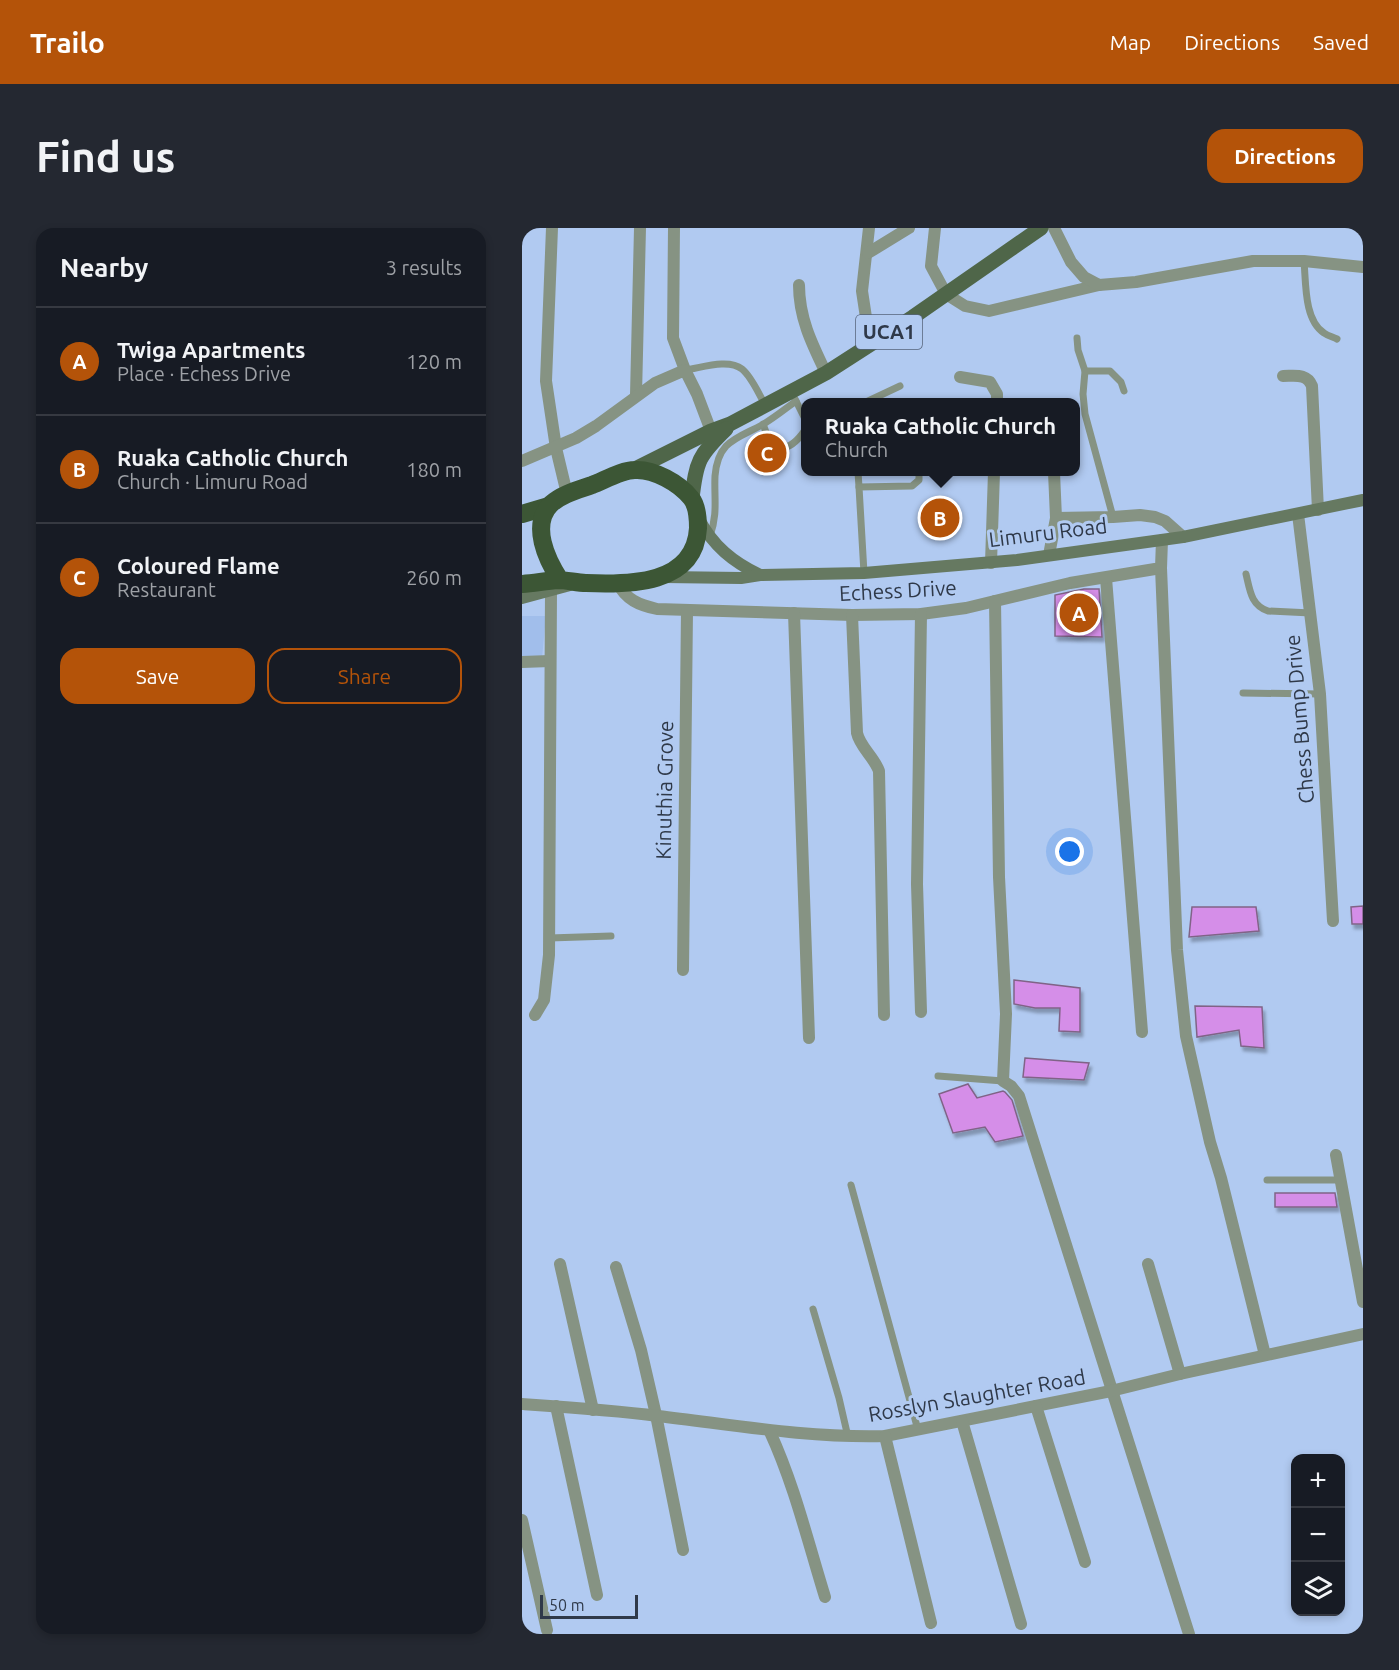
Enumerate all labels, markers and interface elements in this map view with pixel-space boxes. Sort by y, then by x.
text: Trailo [30,27,105,58]
text: Map [1110,30,1151,54]
text: Directions [1184,30,1280,54]
text: Saved [1313,30,1369,54]
button: Directions [1207,129,1363,183]
text: Find us [36,133,175,180]
text: Nearby [60,253,148,282]
text: 3 results [386,256,462,279]
road number: UCA1 [856,315,922,349]
text: Twiga Apartments [117,337,306,362]
text: A [72,350,87,373]
text: 120 m [406,350,462,373]
text: Place · Echess Drive [117,362,291,385]
popup [801,398,1080,476]
text: Ruaka Catholic Church [825,413,1056,438]
pin: C [748,430,786,476]
text: Church [825,438,888,461]
text: Ruaka Catholic Church [117,445,348,470]
text: B [73,458,86,481]
text: 180 m [406,458,462,481]
text: Church · Limuru Road [117,470,308,493]
pin: B [920,496,960,540]
street label: Limuru Road [987,513,1108,551]
text: Coloured Flame [117,553,280,578]
text: C [73,566,86,589]
text: 260 m [406,566,462,589]
street label: Echess Drive [839,575,957,605]
text: Restaurant [117,578,216,601]
pin: A [1060,590,1098,636]
street label: Chess Bump Drive [1280,634,1318,805]
button: Save [60,648,255,704]
button: Share [267,648,462,704]
street label: Kinuthia Grove [651,720,677,860]
your location [1055,837,1084,866]
street label: Rosslyn Slaughter Road [866,1364,1087,1426]
map controls [1291,1454,1345,1616]
button: + [1291,1454,1345,1508]
button: − [1291,1508,1345,1562]
button: layers [1291,1562,1345,1616]
scale bar [540,1592,638,1620]
text: 50 m [549,1596,585,1614]

